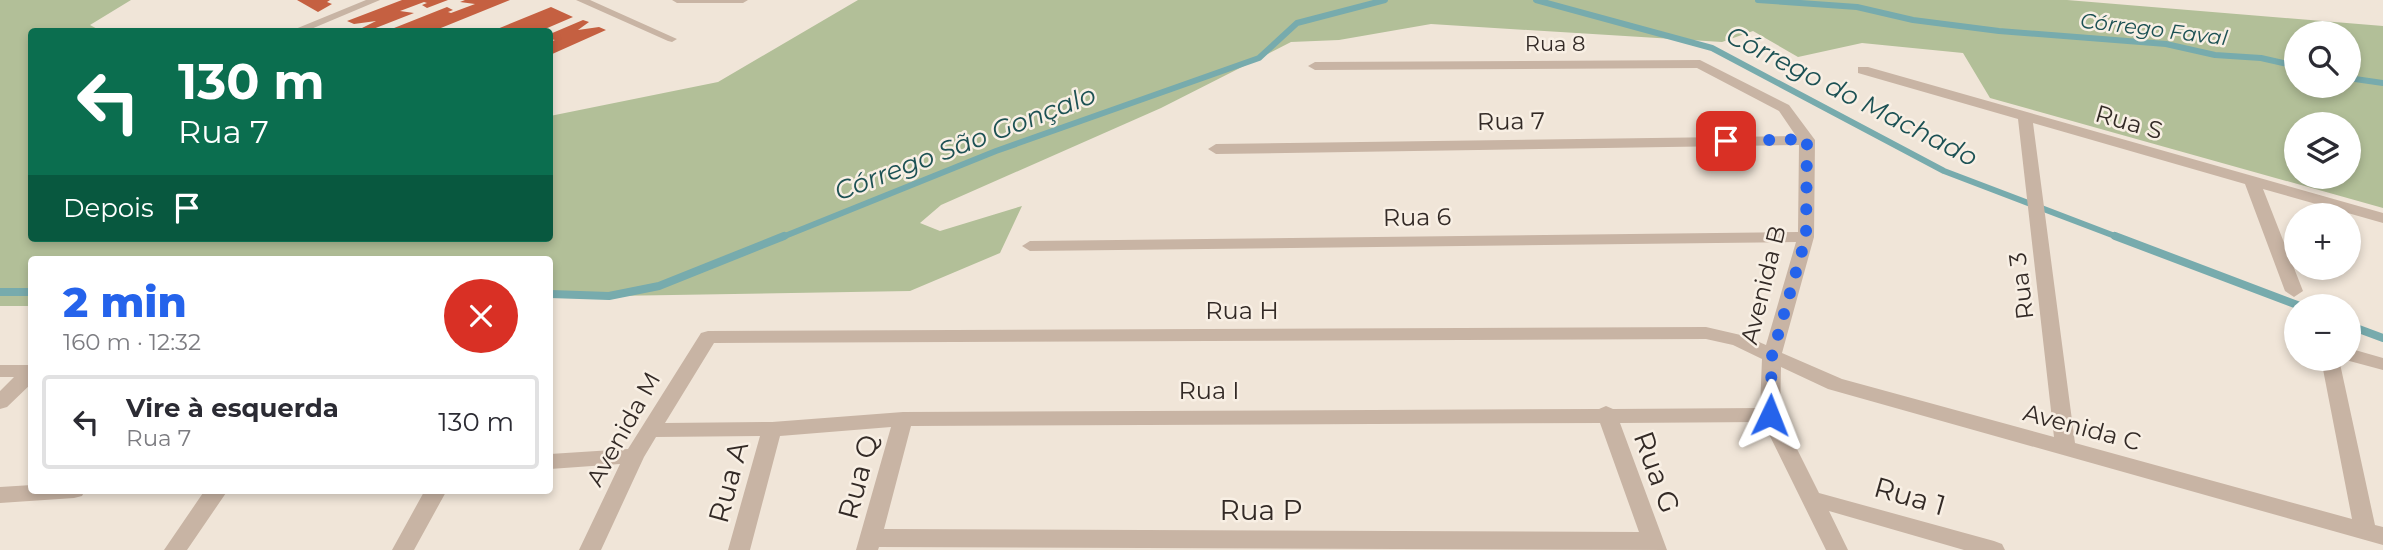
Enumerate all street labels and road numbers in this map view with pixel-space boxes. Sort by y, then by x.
street label: Rua 8 [1525,31,1585,56]
street label: Rua S [2092,99,2166,145]
street label: Rua 7 [1477,106,1545,136]
street label: Rua 6 [1382,202,1452,232]
street label: Avenida B [1734,223,1792,347]
street label: Rua 3 [2002,251,2040,321]
street label: Rua H [1205,296,1279,325]
street label: Avenida M [580,367,666,491]
street label: Rua I [1178,376,1240,405]
street label: Avenida C [2020,397,2144,457]
street label: Rua G [1627,426,1687,518]
street label: Rua Q [830,431,886,523]
street label: Rua A [701,437,755,526]
street label: Rua 1 [1870,470,1950,522]
street label: Rua P [1219,493,1303,527]

